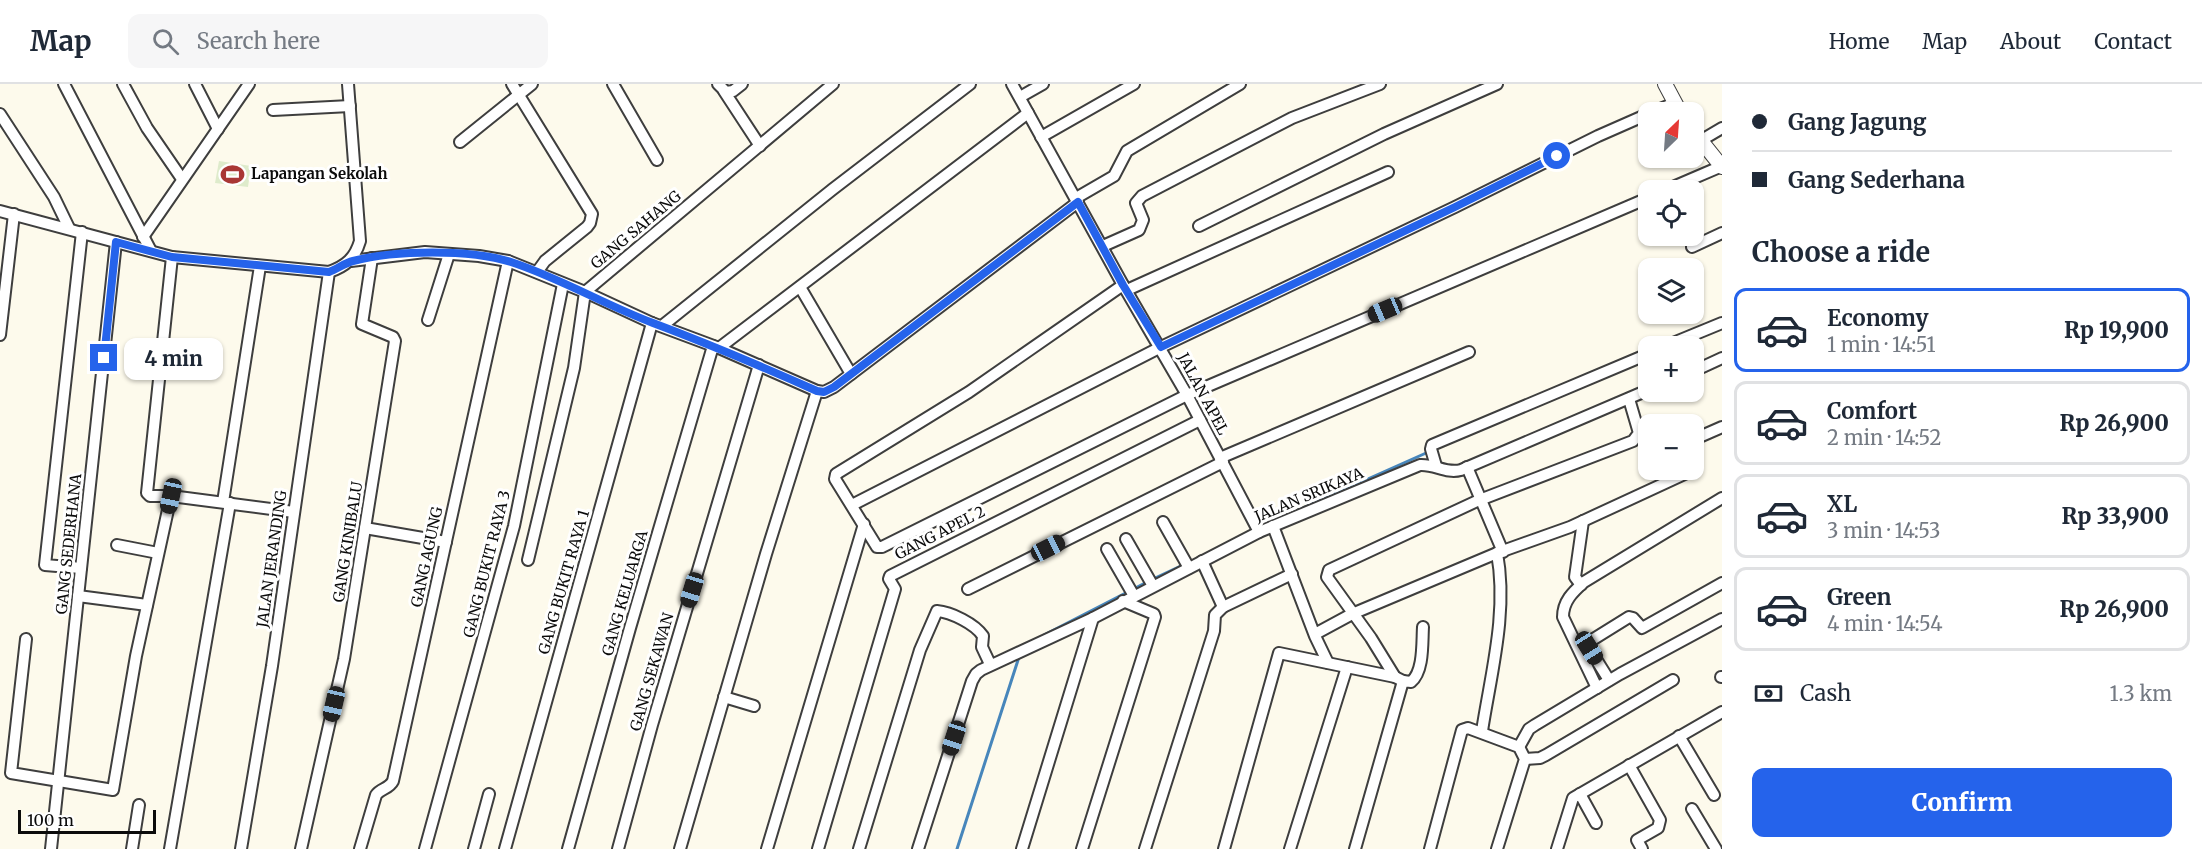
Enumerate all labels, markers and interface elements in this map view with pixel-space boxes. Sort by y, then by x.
search box [128,14,548,68]
text: Map [30,23,92,59]
icon: search [149,25,182,58]
text: Search here [197,27,320,55]
text: Home [1829,28,1889,55]
text: Map [1922,28,1967,55]
text: About [2000,28,2061,55]
text: Contact [2094,28,2172,55]
north arrow [1638,102,1704,168]
map controls [1638,102,1704,480]
text: Gang Jagung [1788,108,1927,136]
route start [1543,142,1570,169]
sports icon: Lapangan Sekolah [220,161,246,187]
place label: Lapangan Sekolah [251,164,387,183]
text: Gang Sederhana [1788,166,1965,194]
button: locate [1638,180,1704,246]
street label: GANG SAHANG [587,186,685,273]
text: Choose a ride [1752,235,1930,269]
button: layers [1638,258,1704,324]
car [1365,295,1405,325]
icon: car [1755,303,1809,357]
text: Economy [1827,304,1928,332]
text: Rp 19,900 [2064,316,2169,344]
text: 1 min · 14:51 [1827,332,1936,357]
button: + [1638,336,1704,402]
callout: 4 min [125,337,224,379]
route end [90,344,117,371]
text: 4 min [144,346,203,371]
street label: JALAN APEL [1173,349,1233,439]
icon: car [1755,396,1809,450]
text: Comfort [1827,397,1917,425]
text: Rp 26,900 [2059,409,2169,437]
button: − [1638,414,1704,480]
text: 2 min · 14:52 [1827,425,1941,450]
street label: JALAN SRIKAYA [1251,463,1366,526]
street label: GANG SEDERHANA [52,472,85,615]
car [158,477,184,515]
street label: GANG KINIBALU [329,480,366,604]
street label: GANG BUKIT RAYA 3 [459,488,514,639]
street label: JALAN JERANDING [252,489,291,630]
icon: car [1755,489,1809,543]
text: XL [1827,490,1857,518]
street label: GANG APEL 2 [891,502,988,563]
text: Rp 33,900 [2062,502,2169,530]
street label: GANG AGUNG [407,505,446,609]
street label: GANG BUKIT RAYA 1 [534,507,593,656]
text: 3 min · 14:53 [1827,518,1940,543]
street label: GANG KELUARGA [598,528,652,658]
car [1028,532,1068,564]
car [678,570,706,610]
icon: car [1755,582,1809,636]
text: Green [1827,583,1891,611]
text: Rp 26,900 [2059,595,2169,623]
street label: GANG SEKAWAN [626,610,678,733]
text: 4 min · 14:54 [1827,611,1943,636]
car [1572,628,1606,668]
icon: cash [1752,677,1785,710]
text: Cash [1800,679,1851,707]
text: 1.3 km [2110,681,2172,706]
car [321,684,347,724]
car [940,718,968,758]
button: Confirm [1752,768,2172,837]
scale bar [18,807,156,834]
text: 100 m [27,810,74,830]

